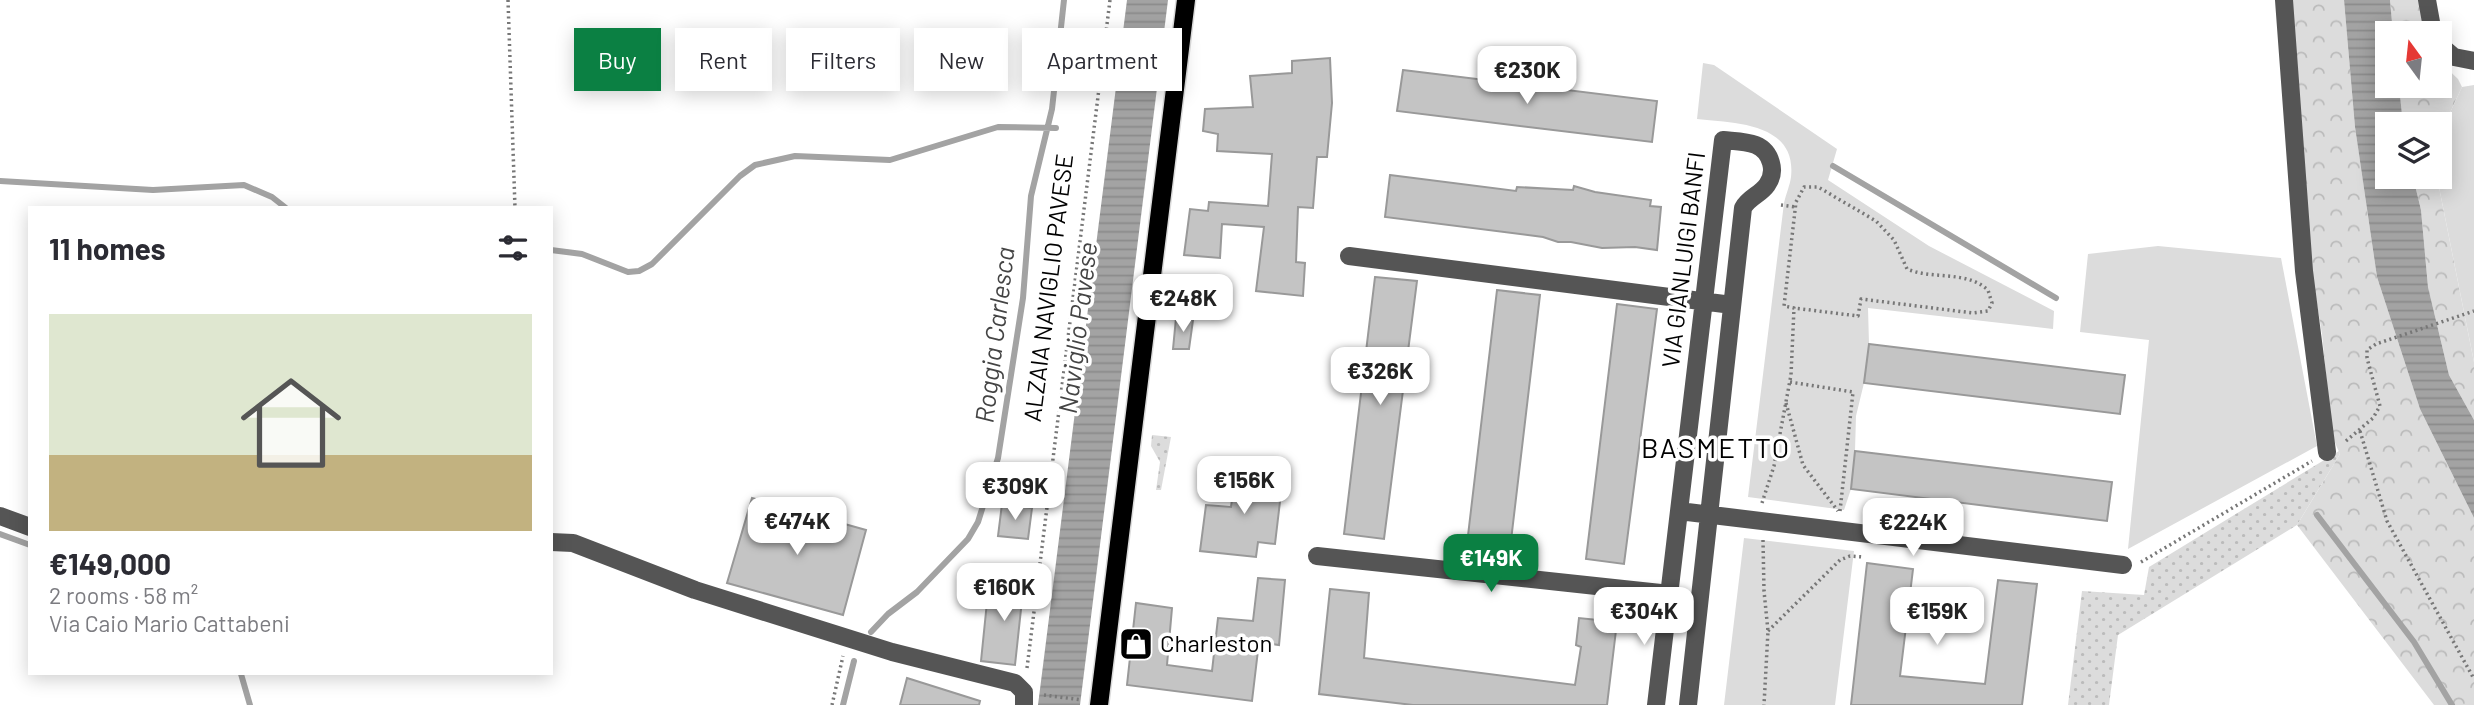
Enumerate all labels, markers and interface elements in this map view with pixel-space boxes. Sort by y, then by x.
north arrow [2375,21,2452,98]
map controls [2375,21,2452,189]
chip: Buy [574,28,661,91]
chip: Rent [675,28,772,91]
chip: Filters [786,28,900,91]
chip: New [914,28,1008,91]
chip: Apartment [1022,28,1182,91]
pin: €230K [1478,46,1576,106]
text: €230K [1493,55,1561,83]
button: layers [2375,112,2452,189]
street label: VIA GIANLUIGI BANFI [1655,150,1710,369]
street label: ALZAIA NAVIGLIO PAVESE [1017,152,1078,423]
icon: filters [494,229,532,267]
text: 11 homes [49,230,166,266]
water label: Naviglio Pavese [1051,240,1102,415]
water label: Roggia Carlesca [967,245,1020,425]
pin: €248K [1134,274,1232,334]
text: €248K [1149,283,1217,311]
pin: €326K [1331,348,1429,407]
text: €326K [1347,356,1413,384]
icon: home [228,360,354,486]
district label: BASMETTO [1641,430,1791,464]
pin: €156K [1195,456,1293,516]
pin: €309K [966,462,1064,522]
text: €156K [1213,465,1275,493]
text: €309K [982,471,1048,499]
pin: €474K [748,498,846,557]
pin: €224K [1864,498,1962,558]
text: €474K [764,506,830,534]
text: €224K [1879,507,1947,535]
pin: €149K [1442,534,1540,594]
text: €149K [1459,543,1523,571]
text: €149,000 [49,545,171,581]
pin: €160K [955,564,1053,623]
text: €160K [973,572,1035,600]
text: 2 rooms · 58 m² [49,581,198,609]
pin: €304K [1595,588,1693,647]
pin: €159K [1888,588,1986,647]
text: €304K [1610,596,1678,624]
text: €159K [1906,596,1968,624]
text: Via Caio Mario Cattabeni [49,609,290,637]
shop icon: Charleston [1117,625,1155,663]
place label: Charleston [1160,628,1273,657]

